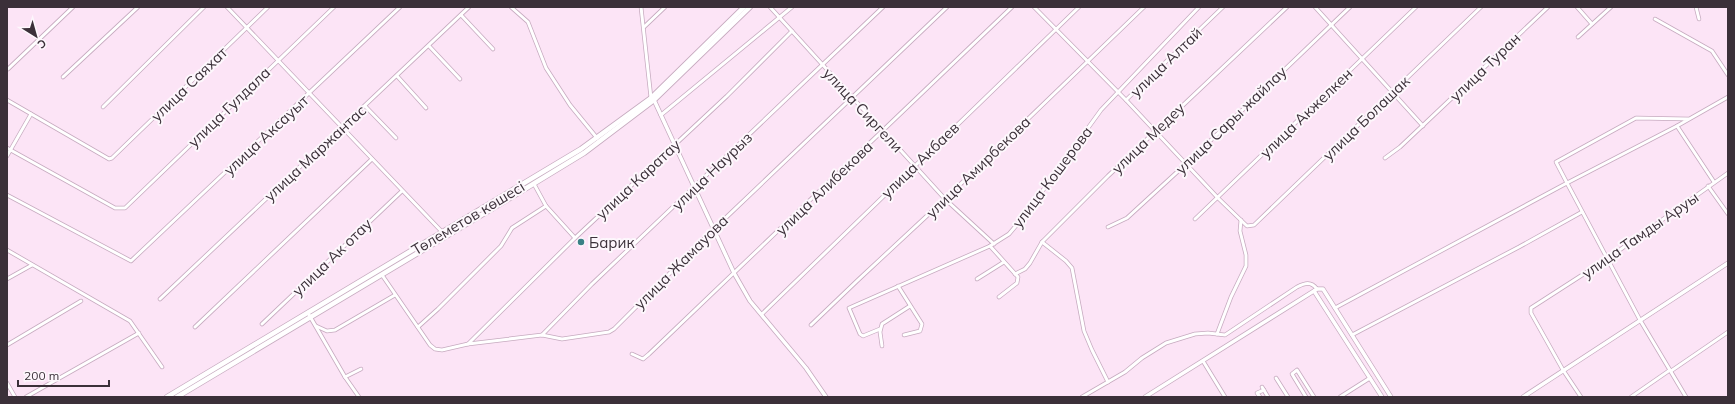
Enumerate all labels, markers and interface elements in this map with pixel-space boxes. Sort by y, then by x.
north arrow [16,16,56,56]
street label: улица Алтай [1126,23,1206,101]
street label: улица Туран [1446,29,1524,105]
text: С [34,36,49,52]
street label: улица Саяхат [147,43,231,125]
street label: улица Сары жайлау [1171,62,1291,178]
street label: улица Гулдала [184,63,274,151]
street label: улица Сиргели [819,64,907,156]
street label: улица Акжелкен [1256,64,1356,162]
street label: улица Болашак [1318,71,1414,164]
street label: улица Аксауыт [219,91,313,179]
street label: улица Медеу [1107,98,1189,178]
street label: улица Маржантас [260,101,370,205]
street label: улица Амирбекова [922,112,1034,222]
street label: улица Акбаев [877,118,963,202]
street label: улица Кошерова [1008,123,1096,231]
street label: улица Наурыз [668,128,756,214]
street label: улица Каратау [592,135,684,223]
street label: улица Алибекова [771,137,877,239]
street label: Төлеметов көшесі [408,177,528,259]
street label: улица Тамды Аруы [1578,188,1702,282]
street label: улица Жамауова [630,211,732,313]
street label: улица Ак отау [288,214,376,300]
place label: Барик [589,233,635,252]
marker: Барик [576,237,586,247]
scale bar [18,362,109,388]
text: 200 m [24,368,59,383]

